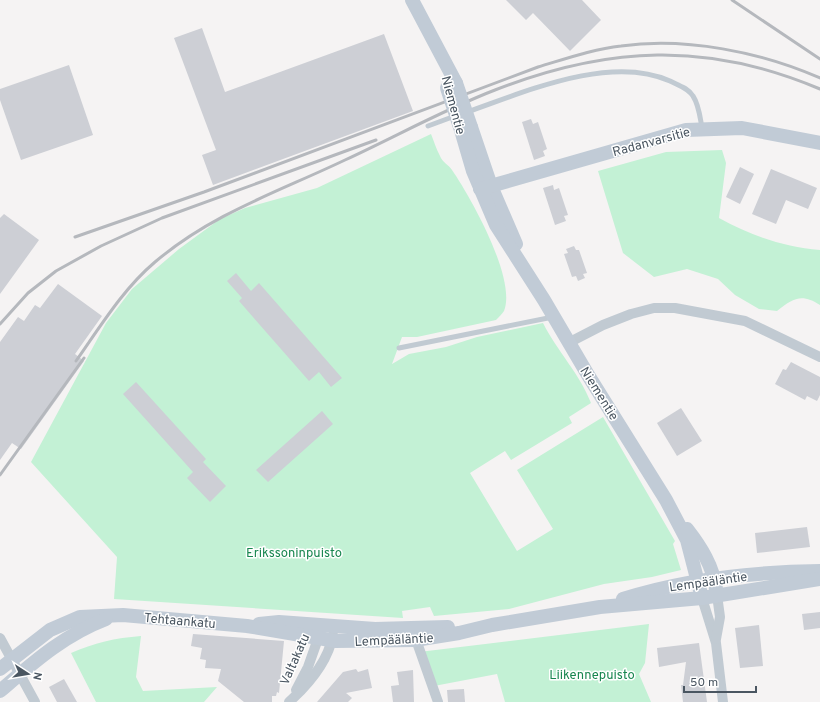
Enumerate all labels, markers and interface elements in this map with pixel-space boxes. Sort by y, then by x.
street label: Niementie [437,74,468,137]
street label: Radanvarsitie [611,125,692,161]
street label: Niementie [576,364,621,424]
park label: Erikssoninpuisto [246,546,342,562]
street label: Lempääläntie [668,570,748,596]
street label: Tehtaankatu [143,611,216,633]
street label: Lempääläntie [354,631,434,651]
street label: Valtakatu [277,632,314,688]
north arrow [8,654,48,694]
park label: Liikennepuisto [549,668,635,684]
scale bar [684,668,756,694]
text: N [29,671,44,681]
text: 50 m [690,675,718,691]

